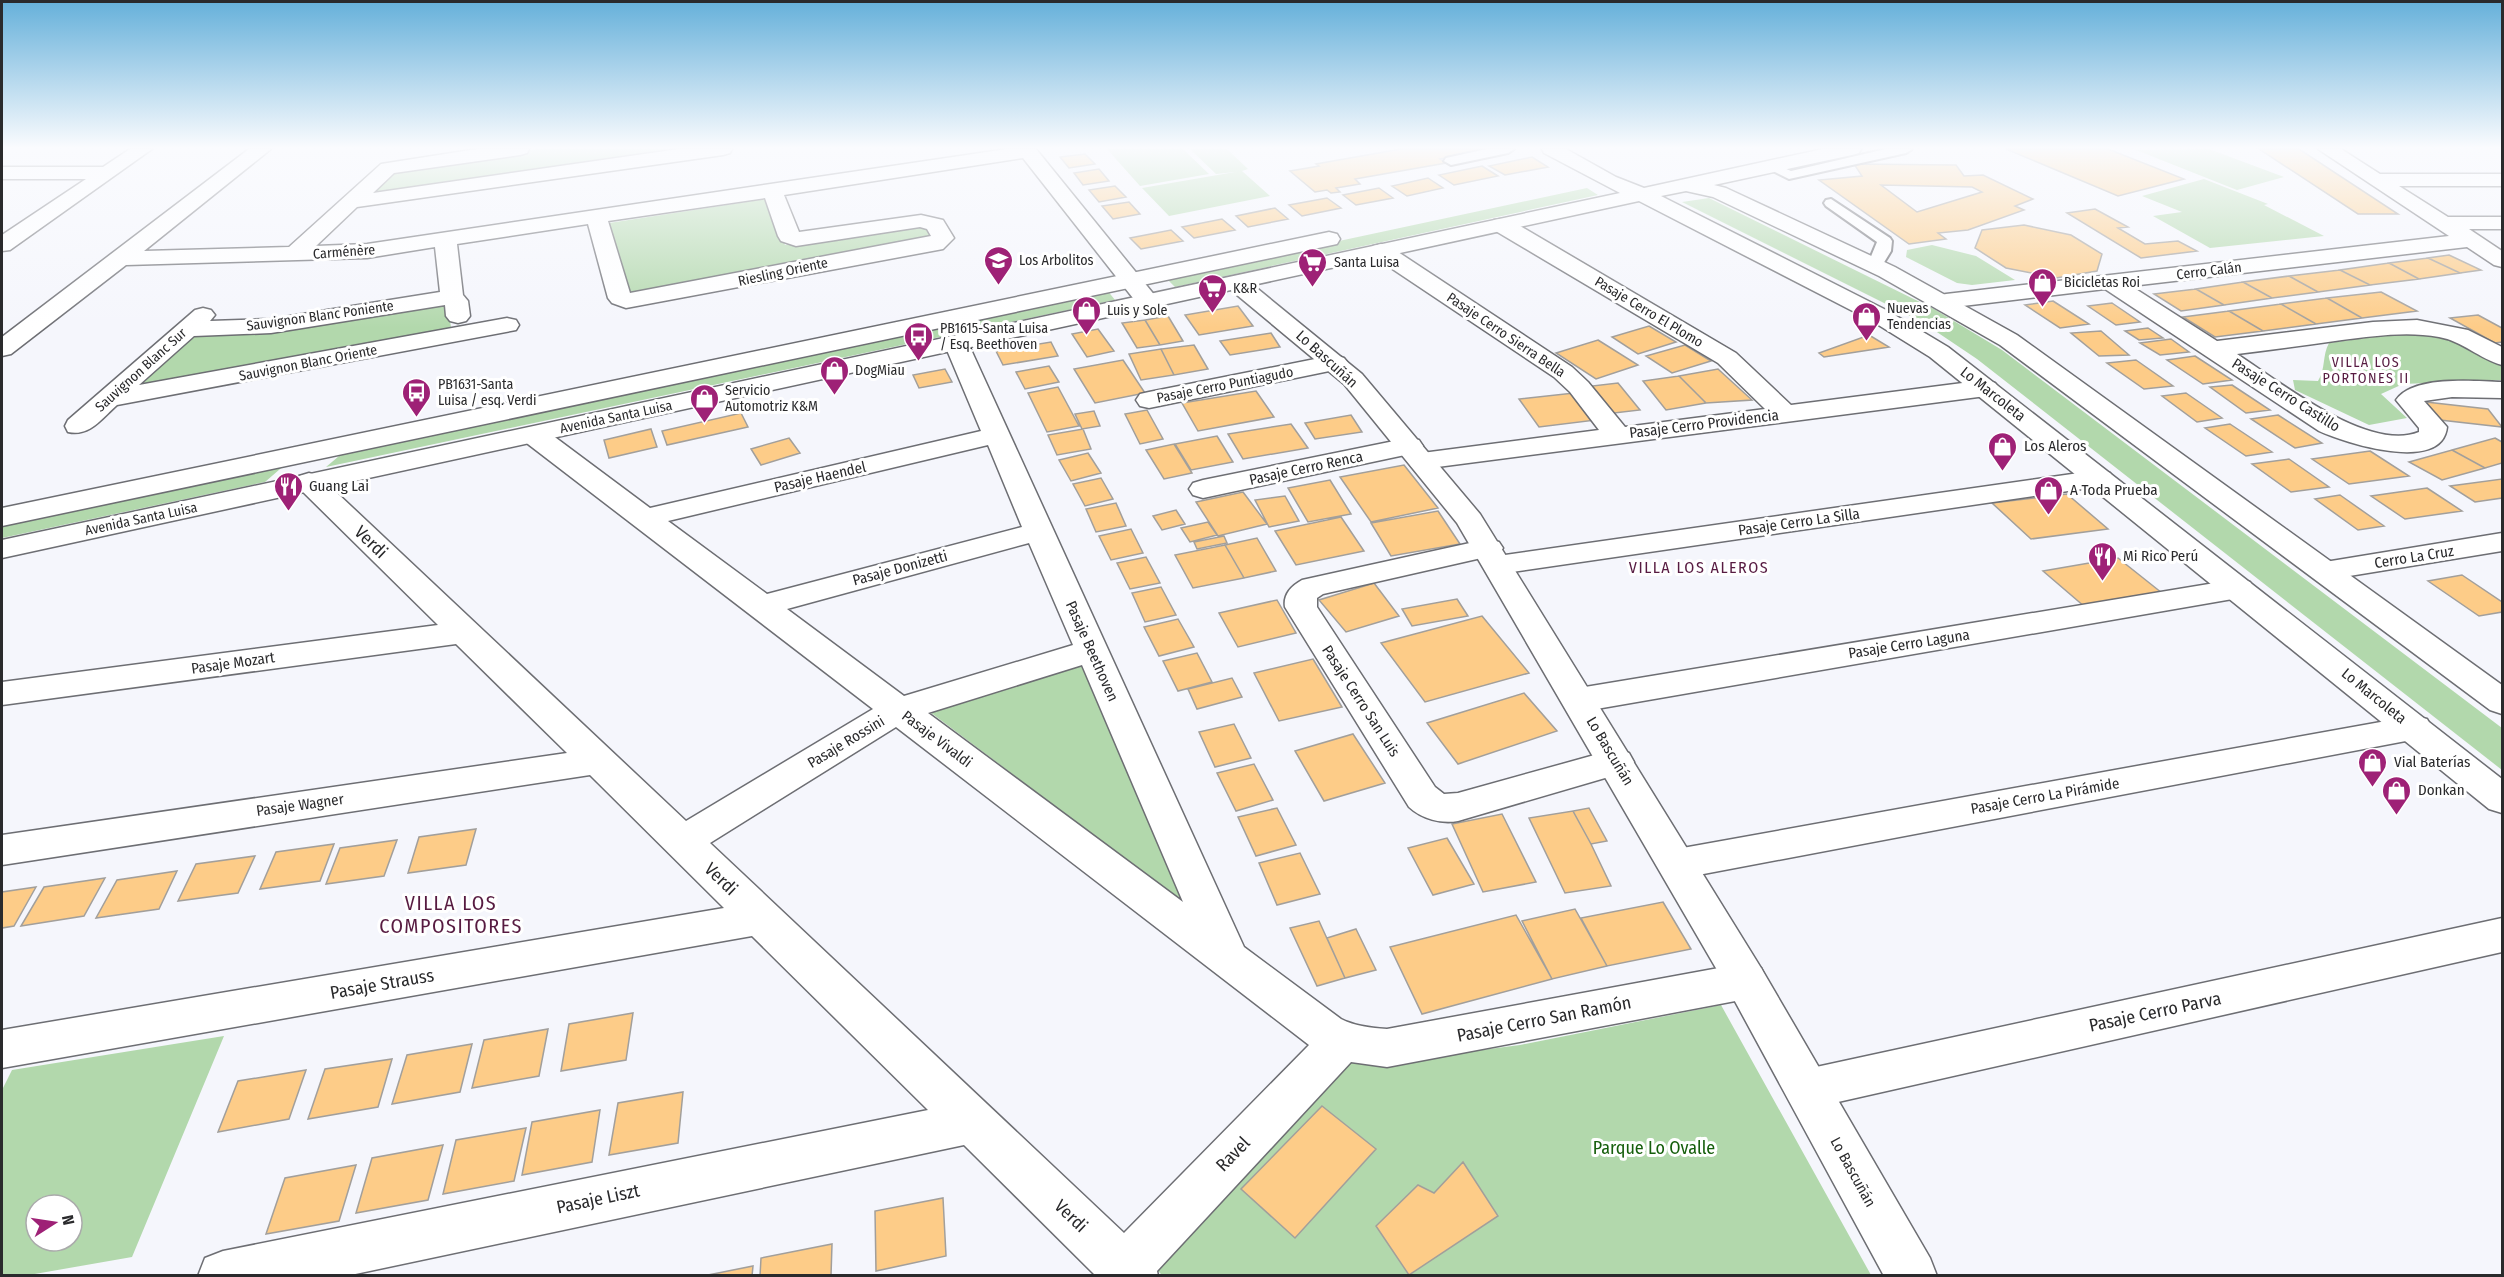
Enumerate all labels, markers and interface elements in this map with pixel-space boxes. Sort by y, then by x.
street label: Carménère [312,241,376,263]
school or university icon: Los Arbolitos [982,244,1014,286]
supermarket icon: Santa Luisa [1297,246,1329,288]
place label: Los Arbolitos [1019,252,1094,269]
street label: Riesling Oriente [737,254,830,290]
place label: Santa Luisa [1334,254,1400,271]
street label: Cerro Calán [2176,259,2242,283]
shop icon: Bicicletas Roi [2027,266,2059,308]
supermarket icon: K&R [1196,272,1228,314]
street label: Pasaje Cerro El Plomo [1592,273,1706,351]
place label: Bicicletas Roi [2064,274,2140,291]
place label: K&R [1233,280,1258,297]
street label: Pasaje Cerro Sierra Bella [1444,289,1569,381]
shop icon: Luis y Sole [1070,294,1102,336]
street label: Sauvignon Blanc Poniente [245,297,395,335]
shop icon: Nuevas Tendencias [1850,300,1882,342]
place label: Nuevas Tendencias [1887,300,1951,333]
place label: Luis y Sole [1107,302,1168,319]
bus stop icon: PB1615-Santa Luisa / Esq. Beethoven [903,320,935,362]
place label: PB1615-Santa Luisa / Esq. Beethoven [940,320,1048,353]
street label: Sauvignon Blanc Sur [92,325,190,415]
street label: Lo Bascuñán [1292,327,1362,391]
street label: Sauvignon Blanc Oriente [237,341,379,385]
shop icon: DogMiau [818,354,850,396]
street label: Pasaje Cerro Castillo [2229,354,2344,436]
district label: VILLA LOS PORTONES II [2322,354,2410,387]
place label: DogMiau [855,362,905,379]
street label: Pasaje Cerro Puntiagudo [1155,363,1295,407]
street label: Lo Marcoleta [1957,363,2029,425]
bus stop icon: PB1631-Santa Luisa / esq. Verdi [401,376,433,418]
place label: PB1631-Santa Luisa / esq. Verdi [438,376,537,409]
shop icon: Servicio Automotriz K&M [688,382,720,424]
place label: Servicio Automotriz K&M [725,382,818,415]
street label: Avenida Santa Luisa [558,397,674,437]
street label: Pasaje Cerro Providencia [1628,406,1780,442]
shop icon: Los Aleros [1987,430,2019,472]
place label: Los Aleros [2024,437,2086,455]
street label: Pasaje Cerro Renca [1248,447,1364,489]
street label: Pasaje Haendel [772,458,868,496]
restaurant icon: Guang Lai [272,470,304,512]
shop icon: A Toda Prueba [2033,474,2065,516]
place label: Guang Lai [309,477,369,495]
place label: A Toda Prueba [2070,481,2158,499]
street label: Avenida Santa Luisa [83,499,199,539]
street label: Pasaje Cerro La Silla [1737,505,1861,539]
street label: Verdi [350,521,392,563]
restaurant icon: Mi Rico Perú [2086,540,2118,582]
street label: Cerro La Cruz [2373,542,2455,572]
street label: Pasaje Donizetti [851,547,949,589]
place label: Mi Rico Perú [2123,547,2198,565]
district label: VILLA LOS ALEROS [1629,558,1769,577]
street label: Pasaje Beethoven [1062,598,1122,704]
street label: Pasaje Cerro Laguna [1847,626,1971,662]
street label: Pasaje Cerro San Luis [1318,642,1404,760]
street label: Pasaje Mozart [190,648,276,678]
street label: Lo Marcoleta [2338,664,2410,728]
street label: Pasaje Vivaldi [898,707,976,771]
street label: Pasaje Rossini [804,712,888,772]
street label: Lo Bascuñán [1582,713,1638,789]
shop icon: Vial Baterías [2357,746,2389,788]
place label: Vial Baterías [2394,753,2470,771]
street label: Pasaje Cerro La Pirámide [1969,774,2121,818]
shop icon: Donkan [2381,774,2413,816]
place label: Donkan [2418,781,2465,799]
street label: Pasaje Wagner [255,790,346,820]
street label: Verdi [700,858,742,900]
district label: VILLA LOS COMPOSITORES [379,891,523,938]
street label: Pasaje Strauss [328,964,436,1004]
street label: Pasaje Cerro Parva [2087,987,2223,1037]
street label: Pasaje Cerro San Ramón [1455,991,1633,1047]
street label: Ravel [1211,1132,1255,1176]
street label: Lo Bascuñán [1826,1134,1880,1210]
park label: Parque Lo Ovalle [1593,1137,1715,1159]
street label: Pasaje Liszt [555,1179,642,1219]
north arrow [24,1193,84,1253]
street label: Verdi [1050,1195,1092,1237]
text: N [58,1213,78,1227]

